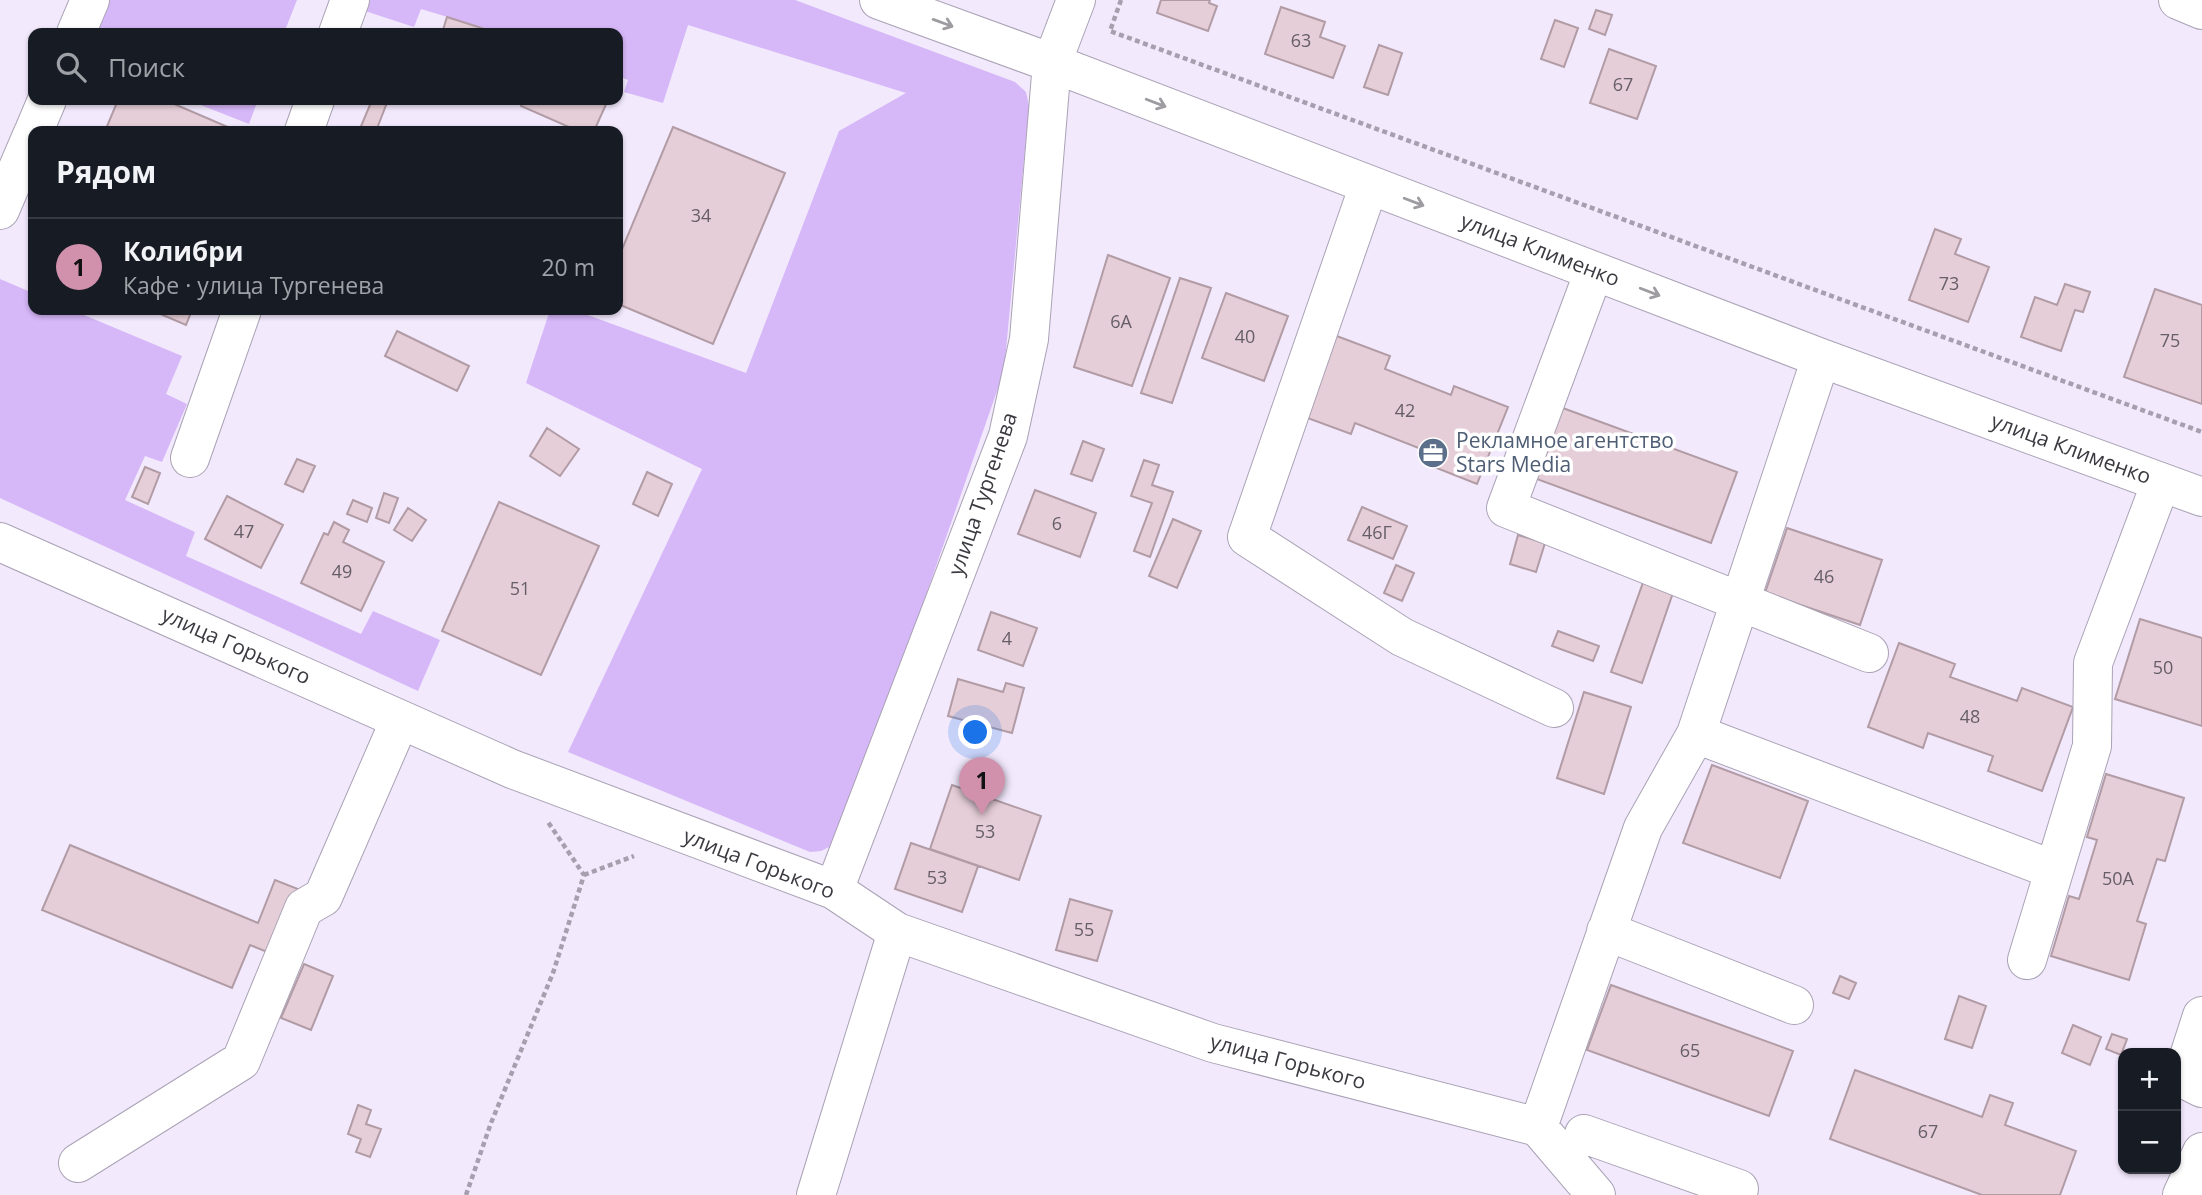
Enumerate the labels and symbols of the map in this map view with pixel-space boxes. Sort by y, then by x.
one-way arrow [931,18,953,31]
house number: 63 [1291,28,1311,52]
house number: 67 [1613,72,1633,96]
one-way arrow [1145,98,1166,110]
one-way arrow [1403,196,1425,209]
house number: 34 [691,203,711,227]
street label: улица Клименко [1457,206,1624,292]
house number: 73 [1939,271,1959,295]
one-way arrow [1638,287,1660,299]
house number: 6А [1110,309,1132,333]
house number: 40 [1235,324,1255,348]
house number: 75 [2160,328,2180,352]
house number: 42 [1395,398,1415,422]
street label: улица Клименко [1987,406,2155,490]
street label: улица Тургенева [941,408,1023,579]
place label: Рекламное агентство Stars Media [1456,426,1674,478]
office icon: Рекламное агентство Stars Media [1416,436,1450,470]
house number: 6 [1052,511,1062,535]
house number: 47 [234,519,254,543]
house number: 46Г [1362,520,1392,544]
house number: 49 [332,559,352,583]
house number: 46 [1814,564,1834,588]
house number: 51 [510,576,530,600]
street label: улица Горького [158,600,315,690]
house number: 4 [1002,626,1012,650]
house number: 50 [2153,655,2173,679]
house number: 48 [1960,704,1980,728]
your location [958,715,992,749]
pin: 1 [959,757,1005,815]
house number: 53 [975,819,995,843]
street label: улица Горького [680,821,839,905]
house number: 53 [927,865,947,889]
house number: 50А [2102,866,2135,890]
house number: 55 [1074,917,1094,941]
street label: улица Горького [1207,1027,1369,1095]
house number: 65 [1680,1038,1700,1062]
house number: 67 [1918,1119,1938,1143]

